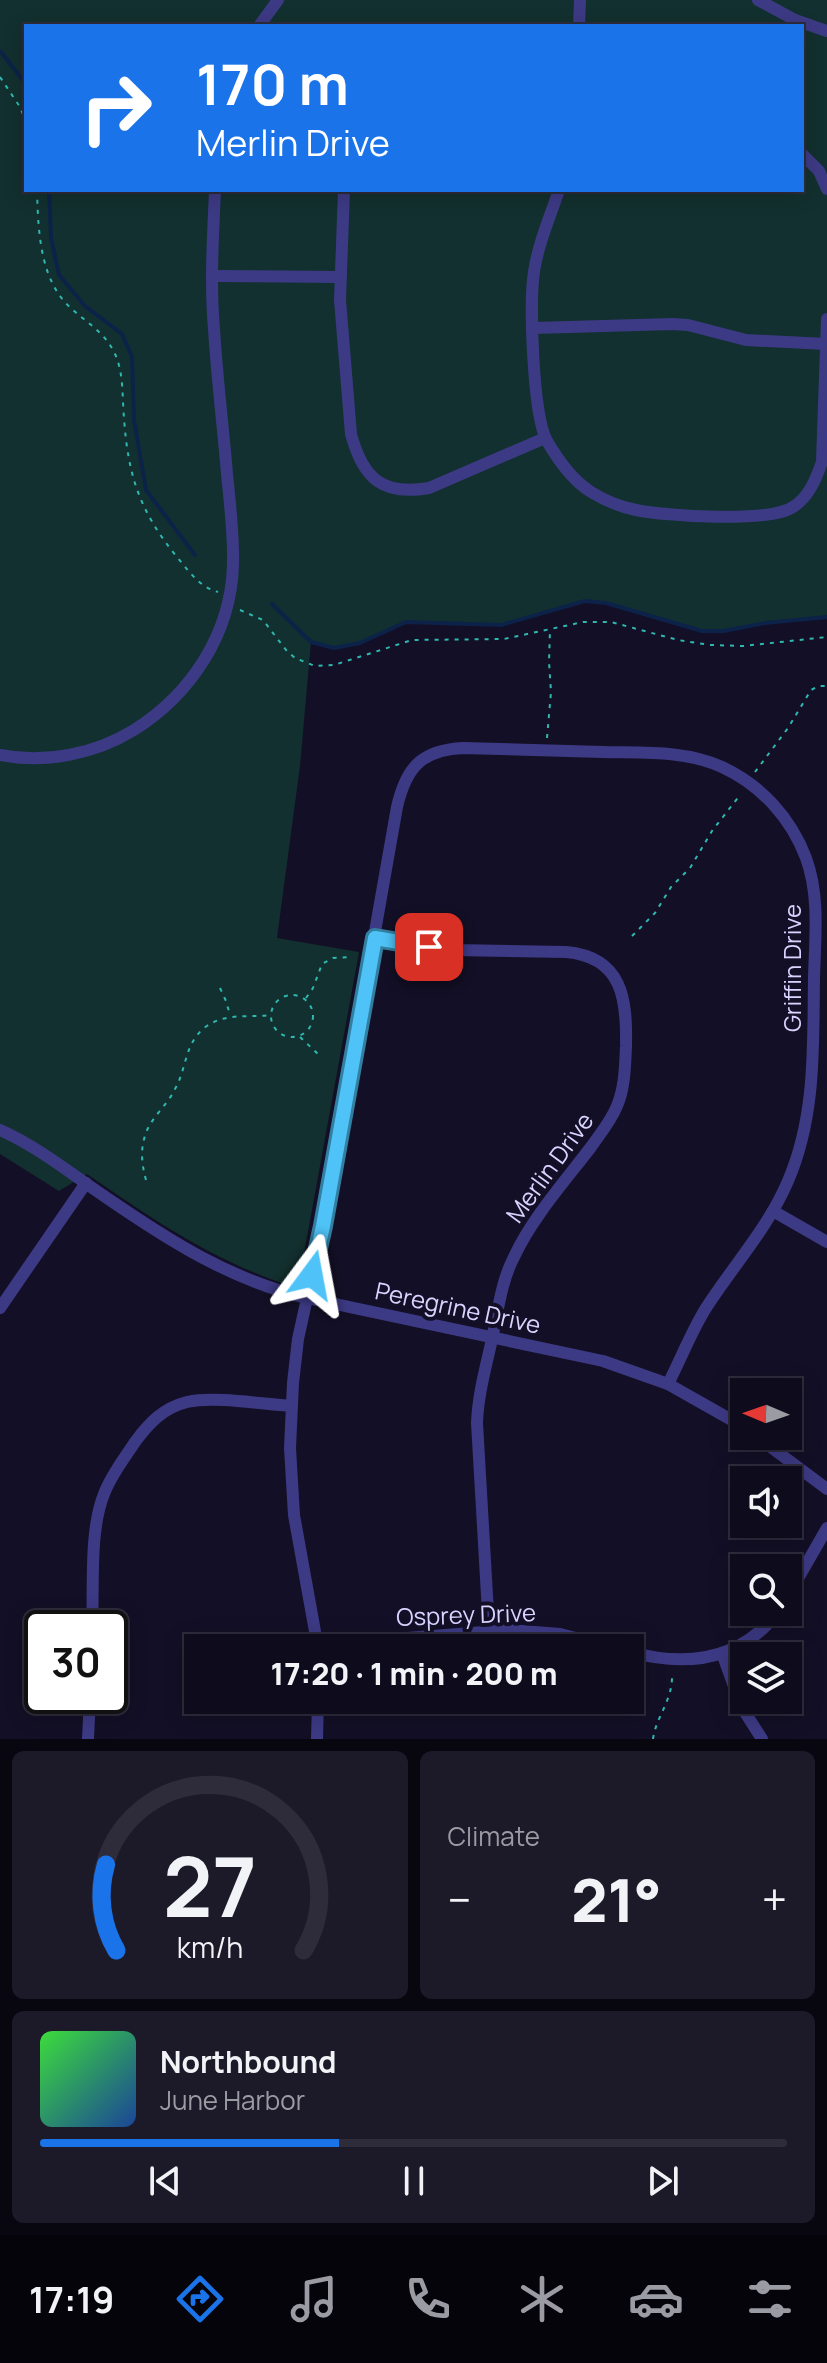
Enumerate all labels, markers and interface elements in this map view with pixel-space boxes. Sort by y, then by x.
text: 170 m [196,45,349,122]
icon: right [64,56,168,160]
text: Merlin Drive [196,118,390,167]
street label: Griffin Drive [775,904,808,1032]
pin [395,913,463,981]
icon: arrive [407,925,451,969]
street label: Merlin Drive [498,1105,600,1229]
position arrow [270,1233,354,1317]
street label: Peregrine Drive [372,1273,544,1341]
north arrow [730,1378,802,1450]
map controls [730,1378,802,1714]
button: sound [730,1466,802,1538]
button: search [730,1554,802,1626]
street label: Osprey Drive [395,1595,537,1633]
speed limit sign: 30 [24,1610,128,1714]
button: layers [730,1642,802,1714]
text: 17:20 · 1 min · 200 m [271,1653,557,1694]
text: Climate [448,1818,540,1854]
text: 27 [163,1828,257,1942]
text: 21° [571,1858,662,1940]
text: − [448,1869,471,1929]
text: + [762,1869,787,1929]
text: km/h [177,1928,243,1967]
text: Northbound [160,2041,337,2082]
text: June Harbor [160,2082,305,2118]
icon: previous [143,2159,187,2203]
icon: pause [392,2159,436,2203]
icon: next [641,2159,685,2203]
icon: directions [172,2271,228,2327]
icon: music [286,2271,342,2327]
icon: phone [400,2271,456,2327]
icon: climate [514,2271,570,2327]
icon: car [628,2271,684,2327]
icon: filters [742,2271,798,2327]
text: 17:19 [29,2275,114,2324]

